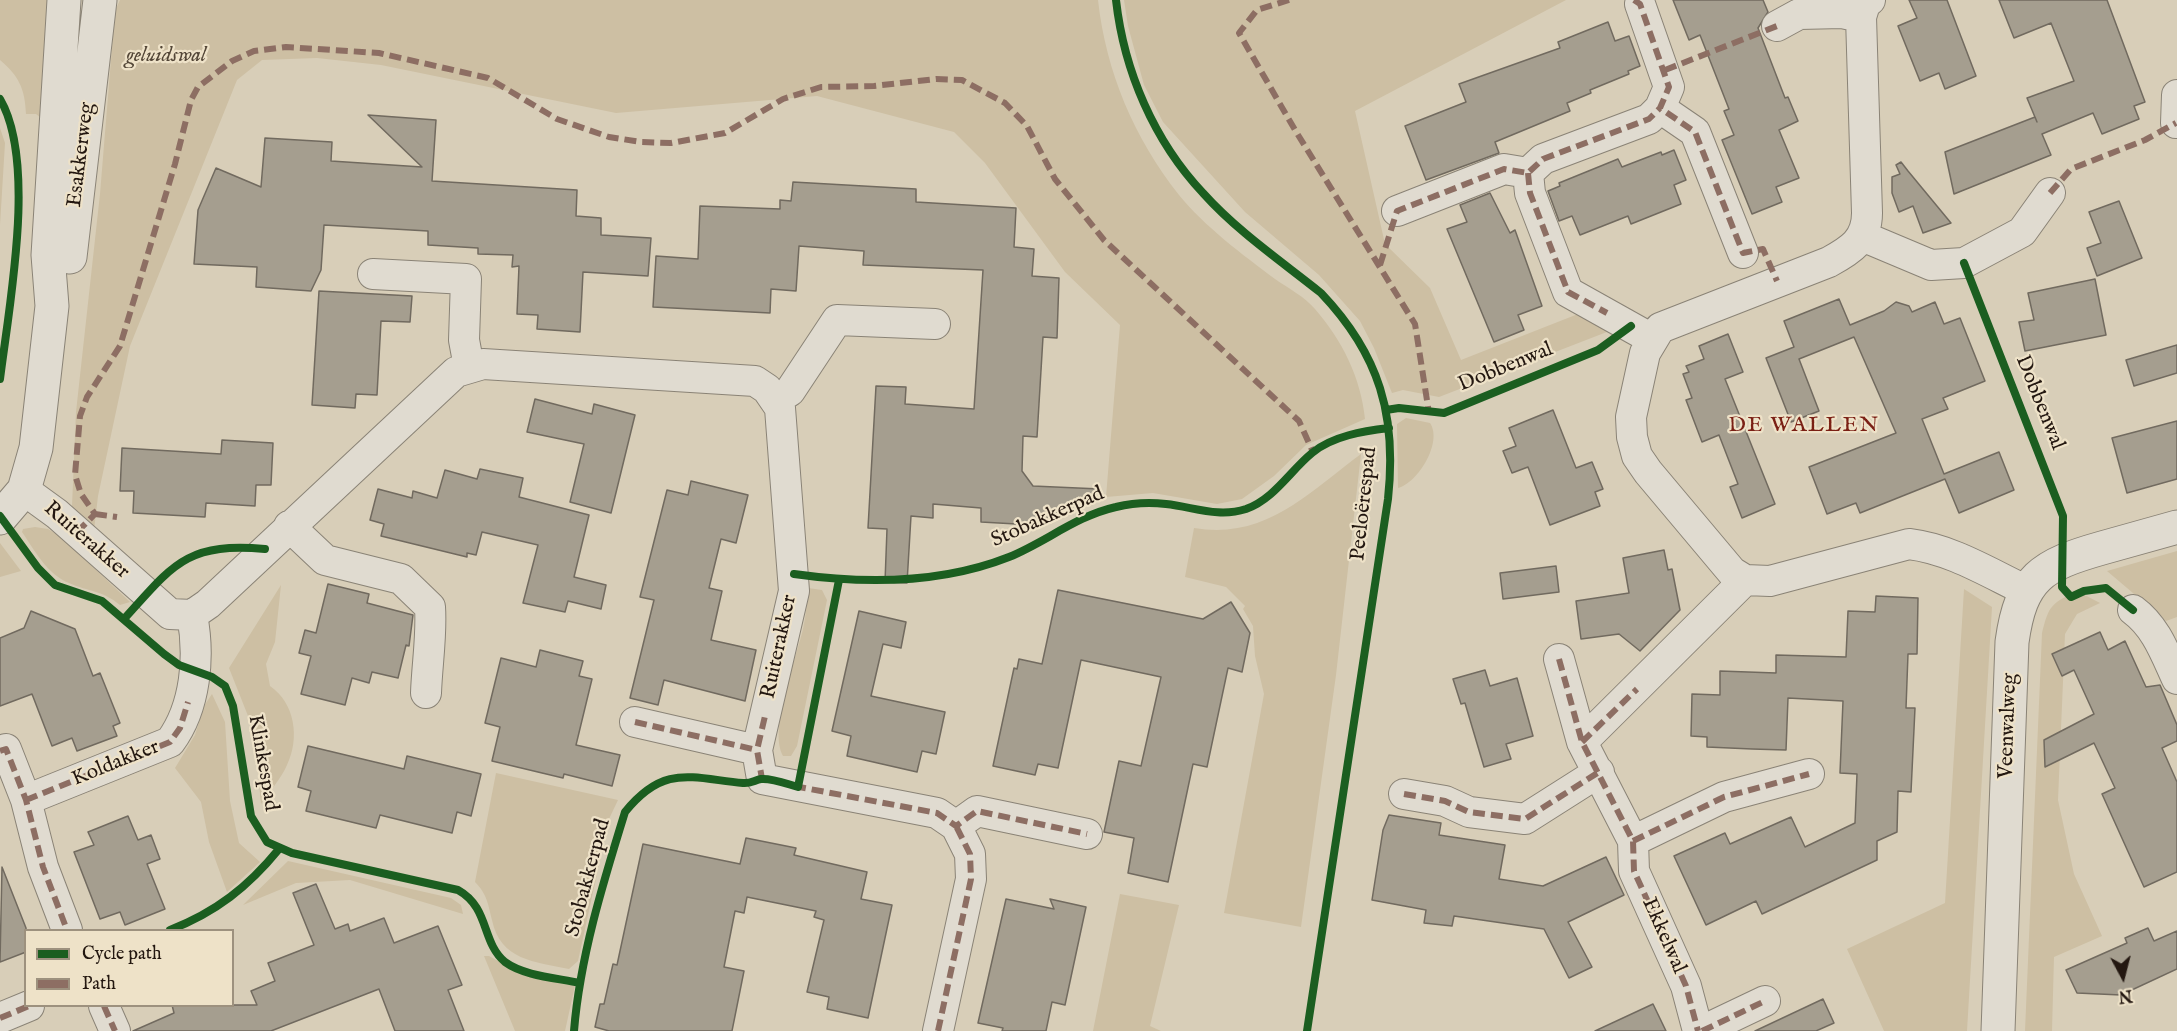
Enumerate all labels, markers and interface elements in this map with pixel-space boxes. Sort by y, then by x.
park label: geluidswal [126,44,206,70]
street label: Esakkerweg [63,101,101,209]
street label: Dobbenwal [1455,338,1557,398]
street label: Dobbenwal [2009,352,2069,454]
district label: DE WALLEN [1728,413,1880,439]
street label: Peeloërespad [1347,446,1383,562]
street label: Stobakkerpad [988,482,1108,554]
street label: Ruiterakker [38,497,134,585]
street label: Ruiterakker [757,593,803,701]
street label: Veenwalweg [1995,673,2023,779]
street label: Klinkespad [241,713,283,813]
street label: Koldakker [69,735,163,793]
street label: Stobakkerpad [561,816,617,940]
street label: Ekkelwal [1635,894,1691,978]
legend [24,929,234,1007]
text: Cycle path [82,943,162,966]
north arrow [2093,947,2153,1007]
text: Path [82,973,116,996]
text: N [2117,984,2133,1006]

